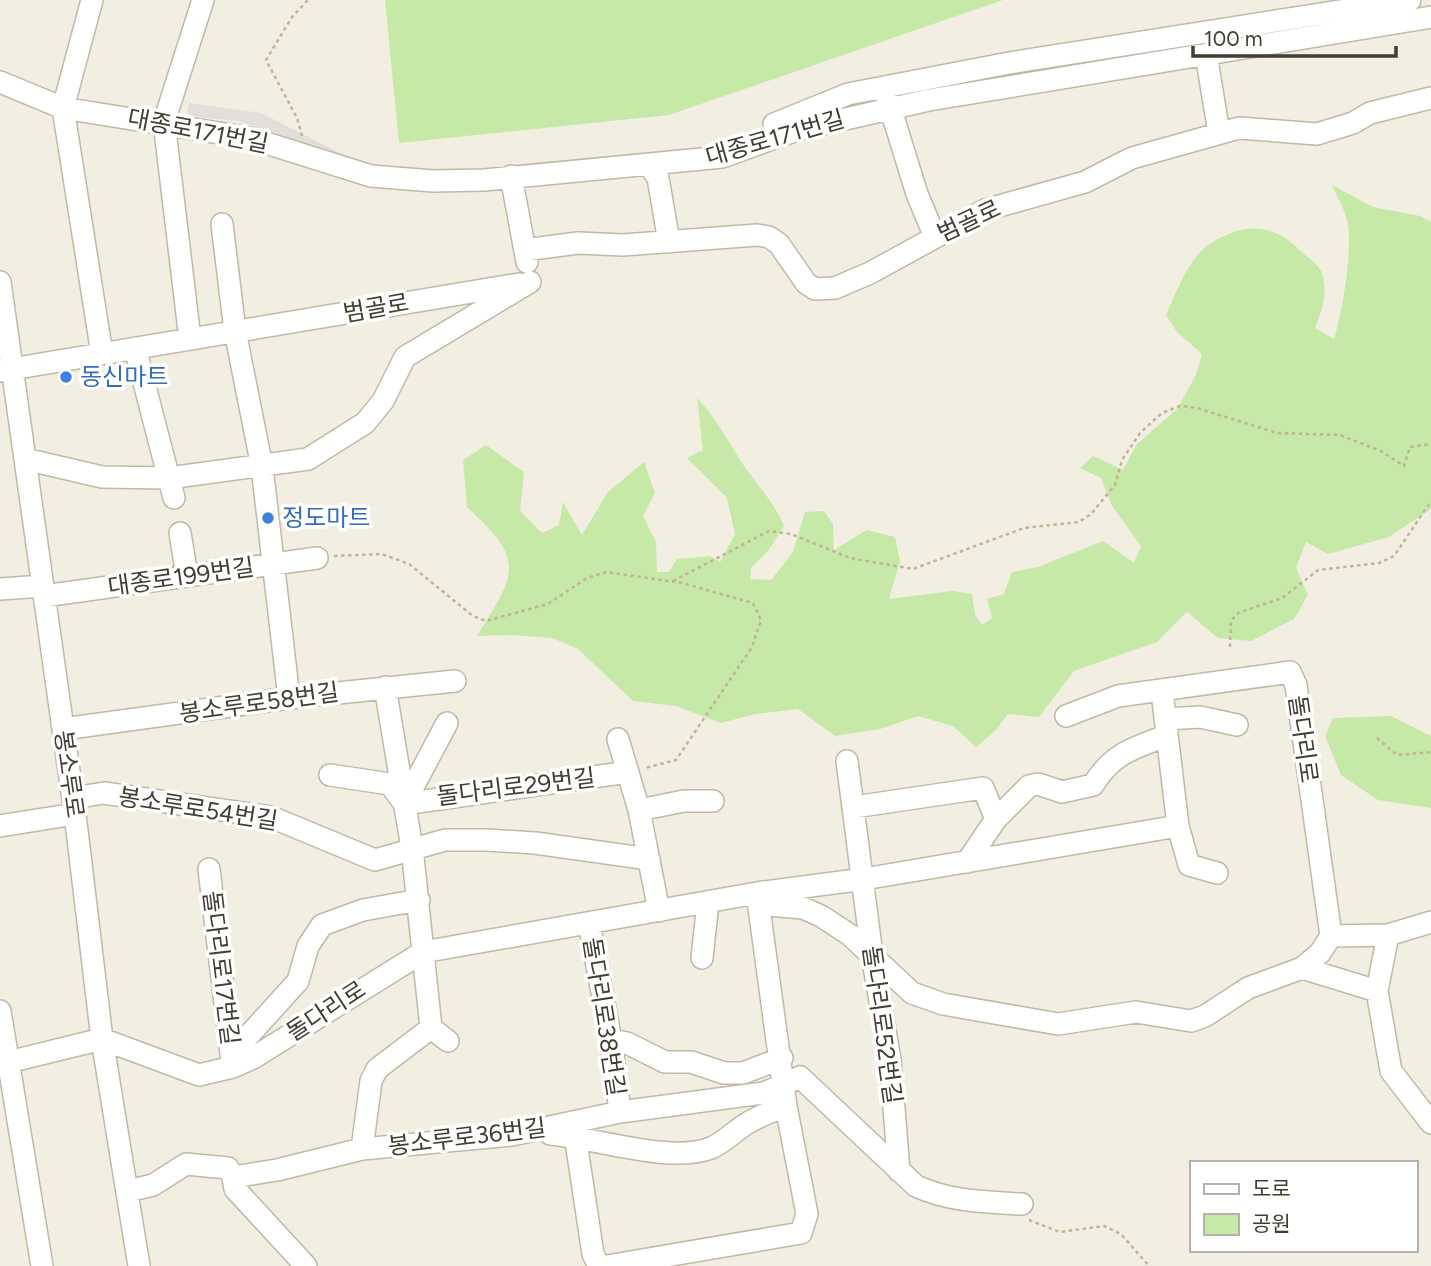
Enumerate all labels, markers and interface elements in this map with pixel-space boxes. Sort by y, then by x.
scale bar [1193,14,1396,58]
text: 100 m [1204,26,1263,51]
street label: 대종로171번길 [125,103,271,158]
street label: 대종로171번길 [702,104,848,171]
street label: 범골로 [933,193,1005,248]
street label: 범골로 [341,287,411,328]
place label: 동신마트 [80,362,168,391]
marker: 동신마트 [58,369,74,385]
place label: 정도마트 [282,503,370,532]
marker: 정도마트 [260,510,276,526]
street label: 대종로199번길 [106,552,256,601]
street label: 봉소루로58번길 [177,677,341,728]
street label: 돌다리로 [1283,693,1324,785]
street label: 봉소루로 [49,728,90,820]
street label: 돌다리로29번길 [435,762,597,811]
street label: 봉소루로54번길 [116,782,280,835]
street label: 돌다리로17번길 [198,889,245,1047]
street label: 돌다리로38번길 [578,935,631,1098]
street label: 돌다리로52번길 [857,944,908,1106]
street label: 돌다리로 [281,974,371,1047]
street label: 봉소루로36번길 [386,1112,548,1161]
legend [1190,1161,1417,1252]
text: 도로 [1252,1176,1291,1201]
text: 공원 [1252,1211,1291,1236]

